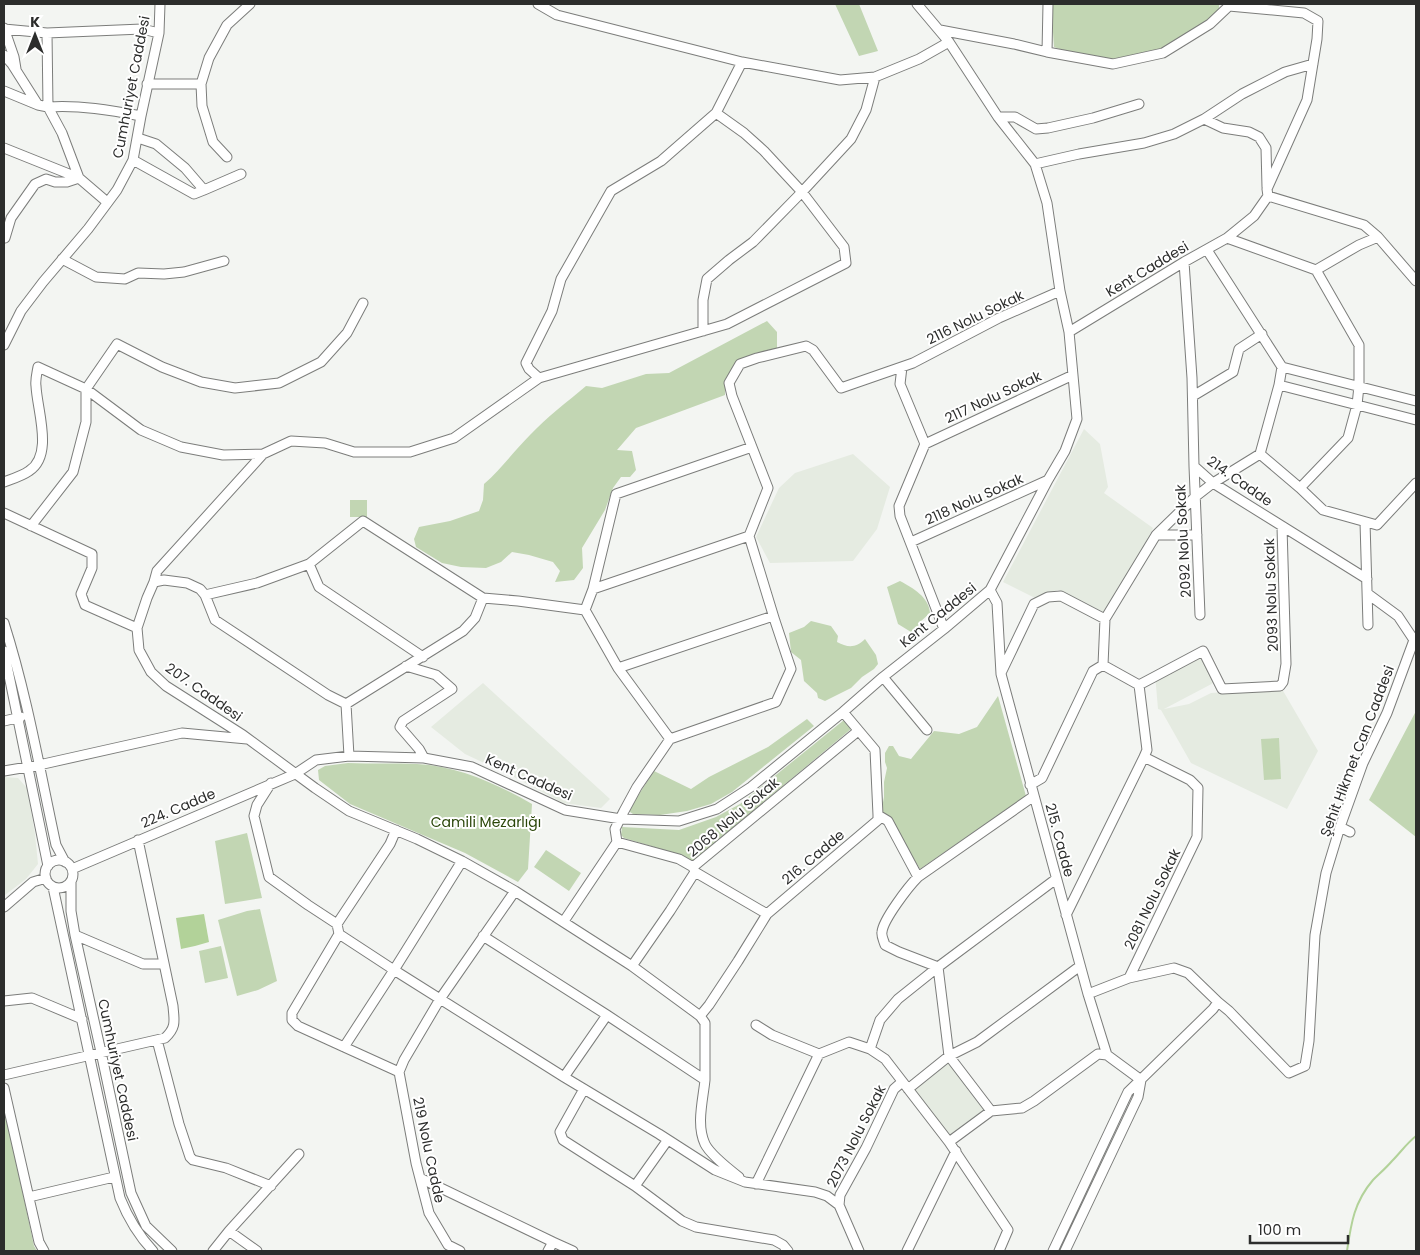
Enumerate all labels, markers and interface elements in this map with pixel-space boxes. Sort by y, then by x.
north arrow [10,10,60,60]
text: K [30,12,40,32]
street label: Cumhuriyet Caddesi [107,14,155,160]
street label: Kent Caddesi [1102,236,1192,302]
street label: 2116 Nolu Sokak [923,285,1028,349]
street label: 2117 Nolu Sokak [941,366,1045,428]
street label: 214. Cadde [1203,451,1277,511]
street label: 2118 Nolu Sokak [922,468,1027,530]
street label: 2092 Nolu Sokak [1170,483,1196,598]
street label: 2093 Nolu Sokak [1259,537,1283,652]
street label: Kent Caddesi [895,578,981,652]
street label: 207. Caddesi [161,658,247,726]
street label: Şehit Hikmet Can Caddesi [1315,662,1399,840]
street label: Kent Caddesi [482,749,576,805]
street label: 2068 Nolu Sokak [683,772,784,861]
street label: 224. Cadde [138,783,219,833]
street label: 215. Cadde [1041,801,1080,880]
park label: Camili Mezarlığı [431,812,541,832]
street label: 216. Cadde [777,825,849,889]
street label: 2081 Nolu Sokak [1119,845,1185,953]
street label: Cumhuriyet Caddesi [93,997,143,1143]
street label: 2073 Nolu Sokak [822,1081,891,1191]
street label: 219 Nolu Cadde [408,1095,450,1205]
scale bar [1250,1212,1348,1244]
text: 100 m [1258,1219,1301,1240]

